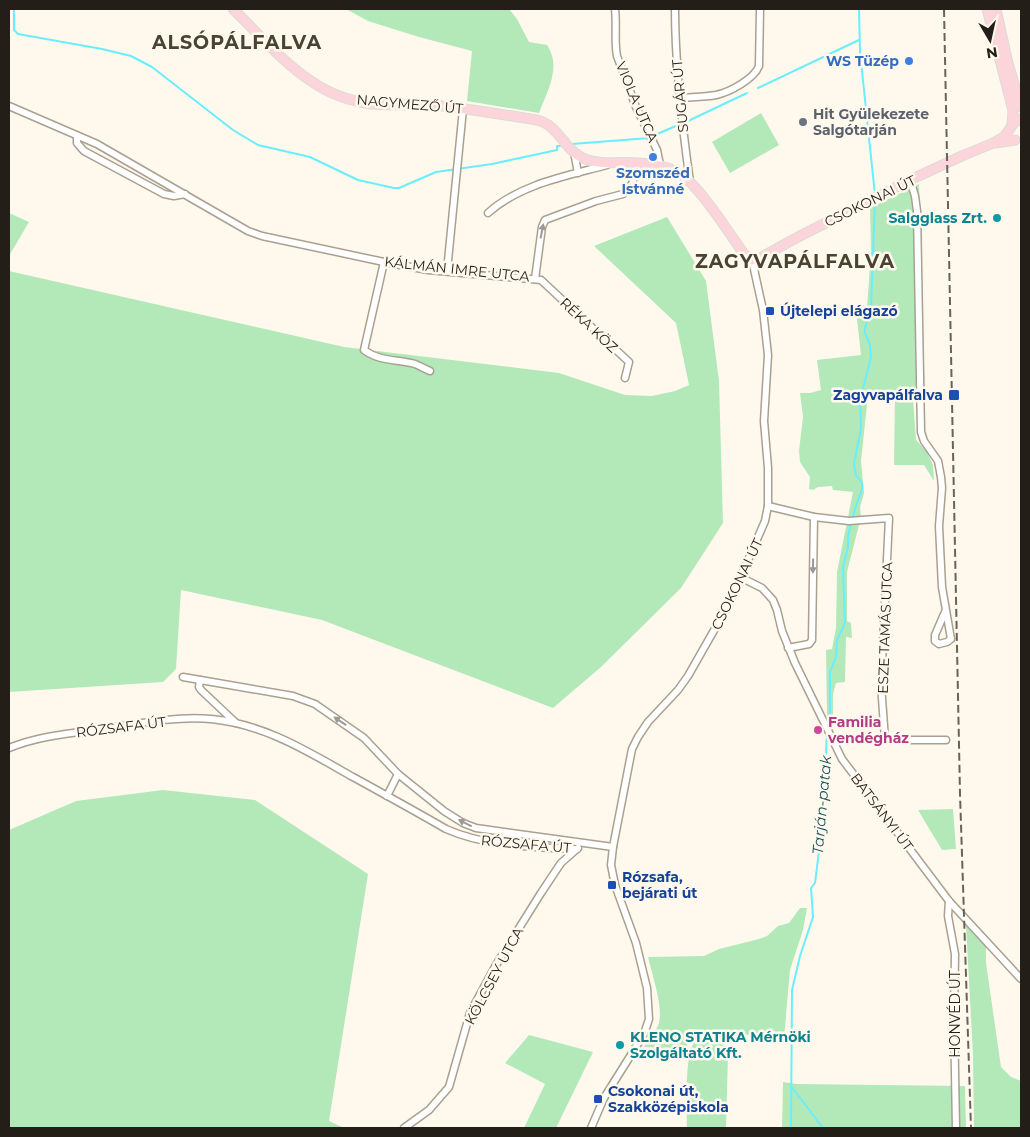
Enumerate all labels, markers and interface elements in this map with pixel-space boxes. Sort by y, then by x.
north arrow [965,15,1015,65]
district label: ALSÓPÁLFALVA [151,30,322,54]
text: N [985,43,999,63]
place label: WS Tüzép [826,52,899,70]
marker: WS Tüzép [903,55,915,67]
street label: VIOLA UTCA [612,59,662,146]
street label: SUGÁR ÚT [668,59,692,133]
street label: NAGYMEZŐ ÚT [356,90,464,118]
place label: Hit Gyülekezete Salgótarján [813,105,929,139]
marker: Hit Gyülekezete Salgótarján [797,116,809,128]
marker: Szomszéd Istvánné [647,151,659,163]
place label: Szomszéd Istvánné [616,164,690,198]
street label: CSOKONAI ÚT [821,171,919,231]
place label: Salgglass Zrt. [888,209,987,227]
marker: Salgglass Zrt. [991,212,1003,224]
one-way arrow [538,223,546,238]
district label: ZAGYVAPÁLFALVA [695,250,895,273]
street label: KÁLMÁN IMRE UTCA [384,252,531,286]
street label: RÉKA KÖZ [556,294,622,356]
place label: Újtelepi elágazó [780,302,898,320]
marker: Újtelepi elágazó [764,305,776,317]
place label: Zagyvapálfalva [833,386,943,404]
marker: Zagyvapálfalva [947,388,961,402]
street label: CSOKONAI ÚT [707,535,767,633]
one-way arrow [809,558,817,574]
street label: ESZE TAMÁS UTCA [874,561,896,694]
street label: RÓZSAFA ÚT [75,713,167,741]
place label: Familia vendégház [827,713,909,747]
one-way arrow [333,716,346,726]
marker: Familia vendégház [812,724,824,736]
water label: Tarján-patak [808,754,835,855]
street label: BATSÁNYI ÚT [847,769,917,855]
one-way arrow [457,819,472,827]
street label: RÓZSAFA ÚT [480,831,572,857]
place label: Rózsafa, bejárati út [622,868,697,902]
marker: Rózsafa, bejárati út [606,879,618,891]
street label: KÖLCSEY UTCA [461,923,528,1028]
street label: HONVÉD ÚT [946,970,964,1058]
place label: KLENO STATIKA Mérnöki Szolgáltató Kft. [630,1028,811,1062]
marker: KLENO STATIKA Mérnöki Szolgáltató Kft. [614,1039,626,1051]
place label: Csokonai út, Szakközépiskola [608,1082,729,1116]
marker: Csokonai út, Szakközépiskola [592,1093,604,1105]

